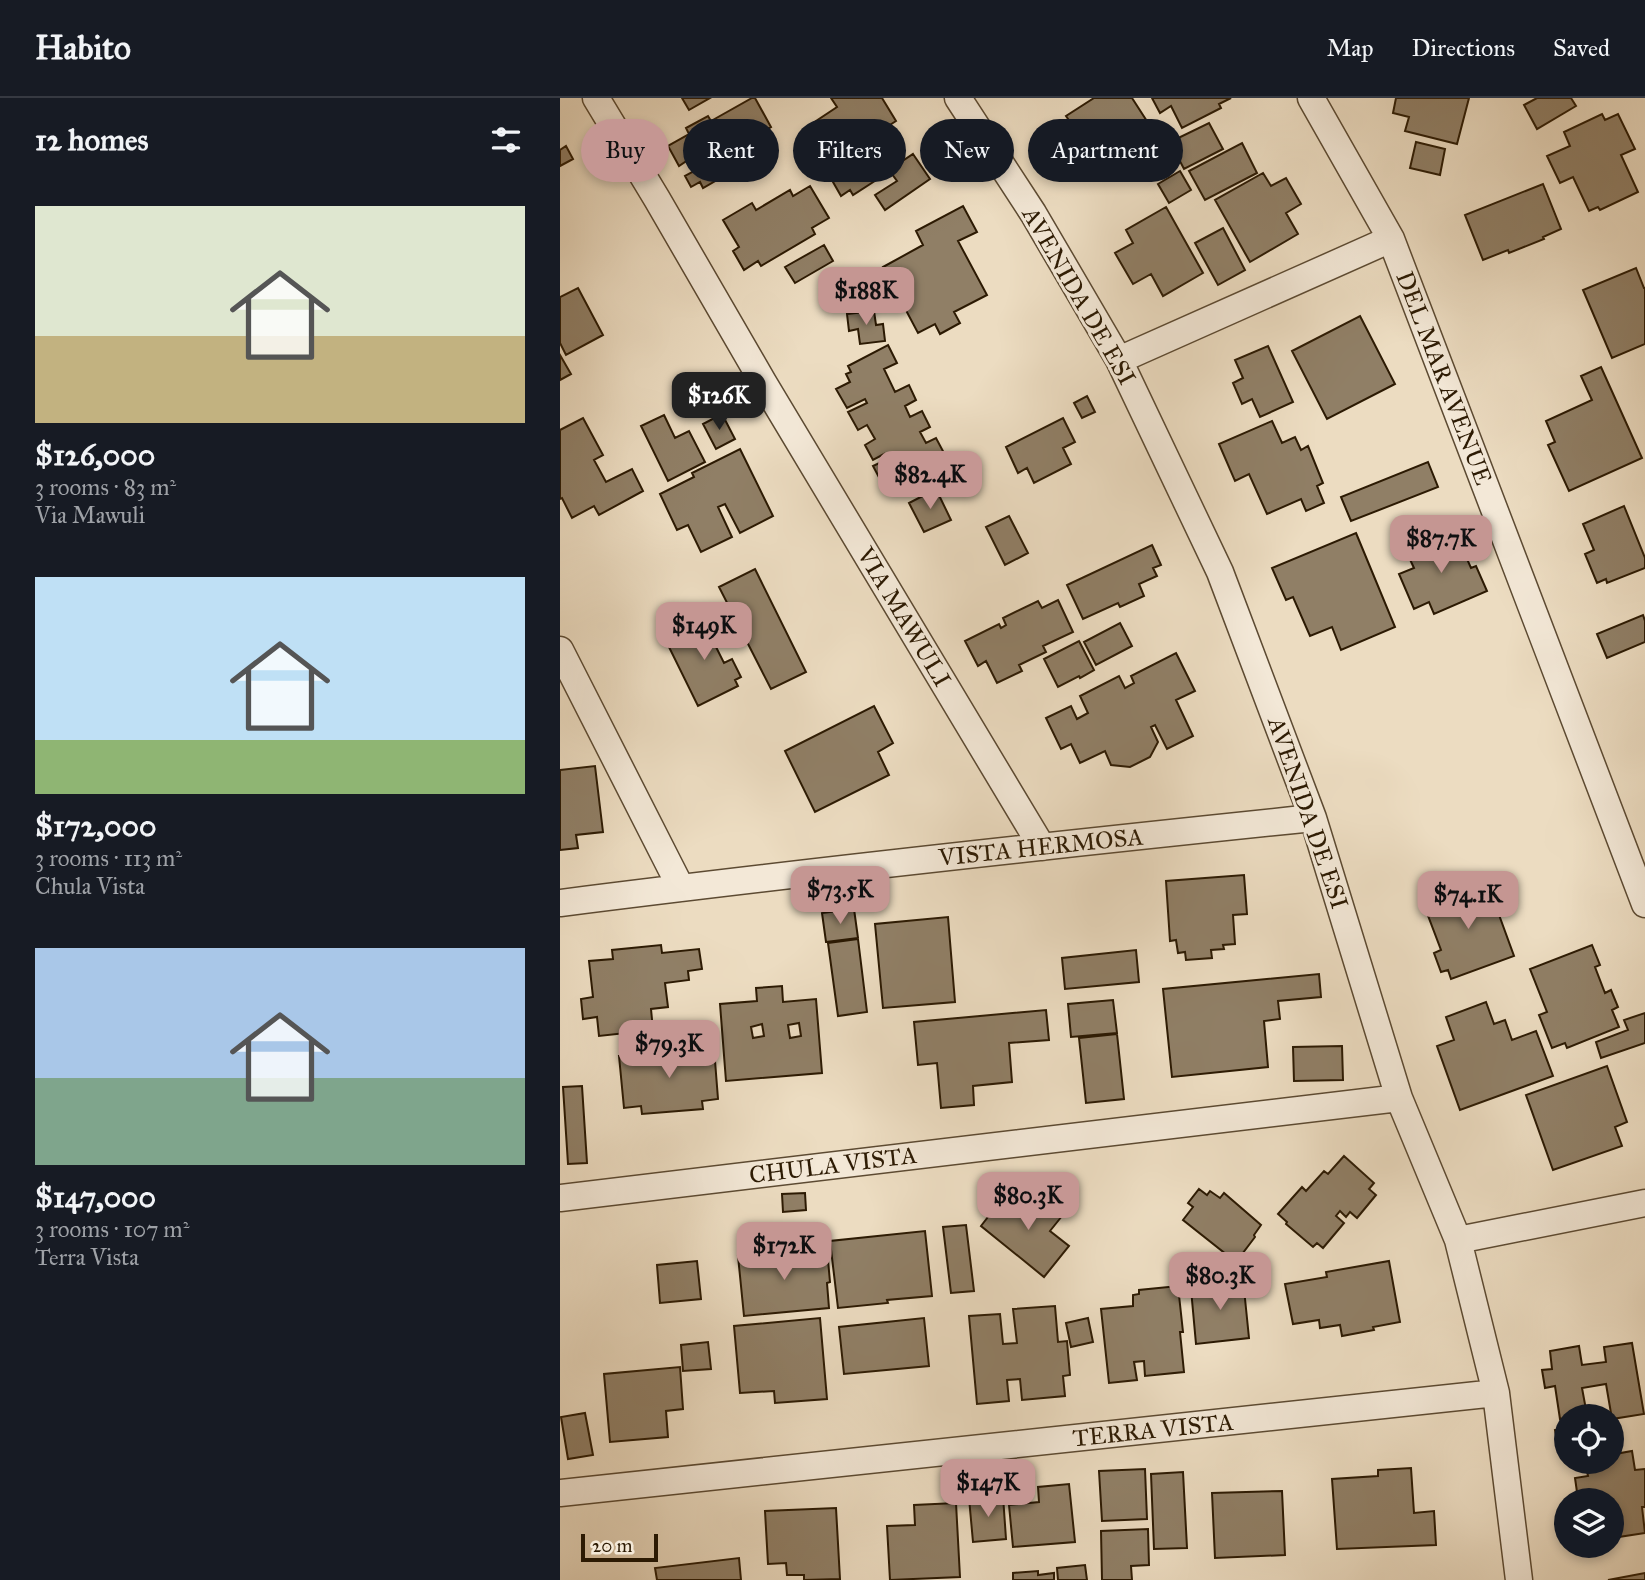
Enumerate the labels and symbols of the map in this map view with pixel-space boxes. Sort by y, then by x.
street label: AVENIDA DE ESI [1015,201,1142,391]
street label: DEL MAR AVENUE [1389,267,1499,489]
pin: $188K [817,268,915,327]
pin: $126K [670,372,768,432]
pin: $82.4K [873,452,987,511]
pin: $87.7K [1384,516,1498,575]
street label: VIA MAWULI [850,541,957,692]
pin: $149K [655,602,753,662]
street label: AVENIDA DE ESI [1261,712,1355,913]
street label: VISTA HERMOSA [936,821,1145,873]
pin: $73.5K [783,866,897,926]
pin: $74.1K [1411,872,1525,931]
pin: $79.3K [612,1020,726,1080]
street label: CHULA VISTA [747,1140,919,1190]
pin: $80.3K [971,1172,1085,1232]
pin: $172K [735,1222,833,1282]
pin: $80.3K [1163,1252,1277,1312]
street label: TERRA VISTA [1071,1407,1235,1453]
pin: $147K [939,1460,1037,1519]
scale bar [581,1531,658,1563]

